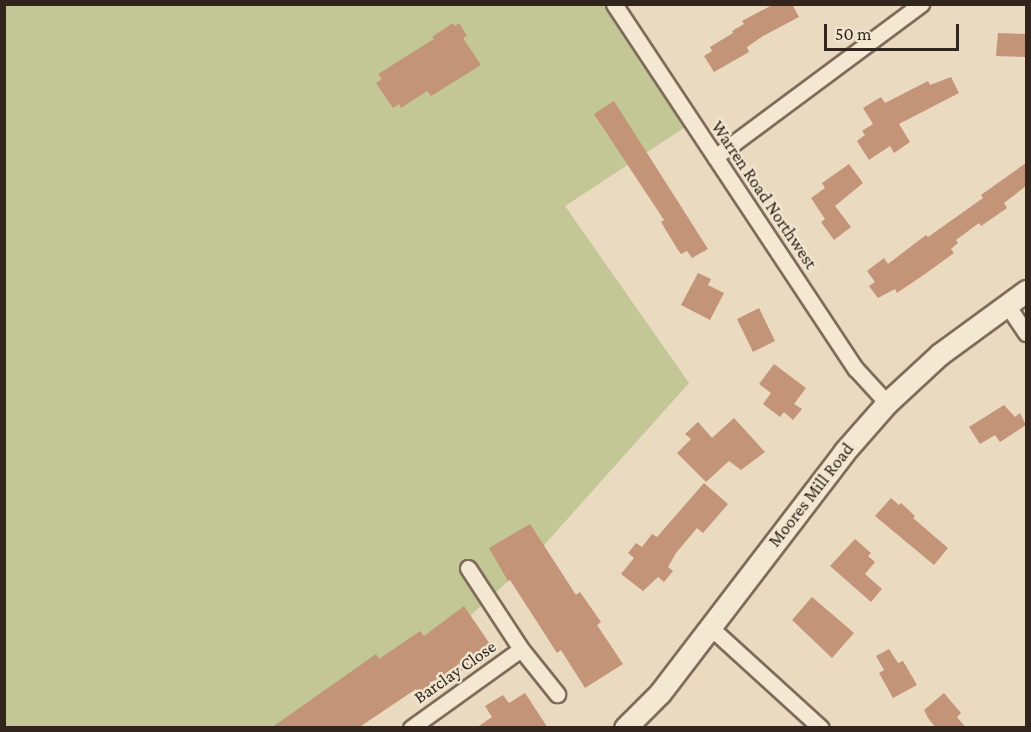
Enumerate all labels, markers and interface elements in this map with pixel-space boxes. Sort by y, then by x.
scale bar [827,12,962,50]
text: 50 m [835,24,872,44]
street label: Warren Road Northwest [706,117,822,273]
street label: Moores Mill Road [764,439,858,551]
street label: Barclay Close [410,636,500,708]

